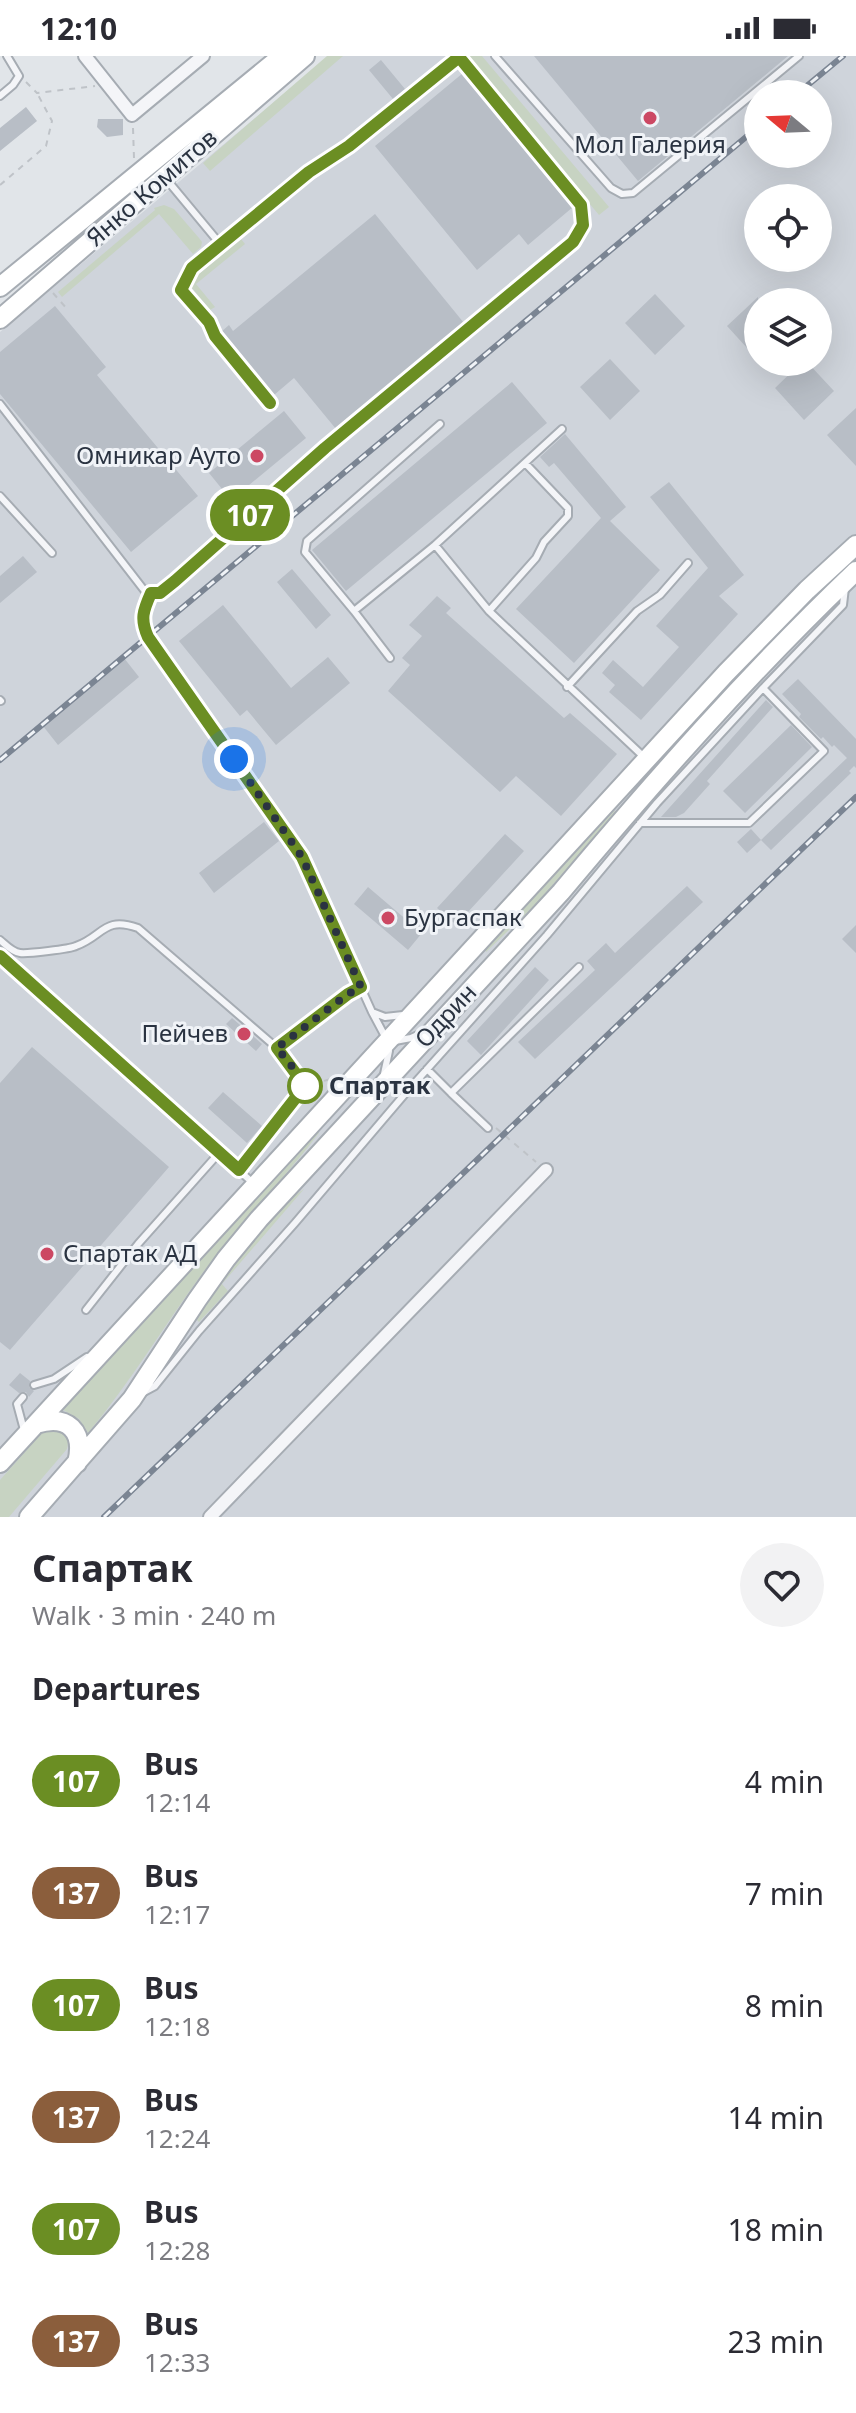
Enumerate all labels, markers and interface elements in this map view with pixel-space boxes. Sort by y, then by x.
text: 12:10 [40,8,117,49]
north arrow [744,80,832,168]
map controls [744,80,832,376]
marker: Мол Галерия [641,109,659,127]
street label: Янко Комитов [78,121,224,253]
place label: Мол Галерия [574,127,726,160]
button: locate [744,184,832,272]
button: layers [744,288,832,376]
place label: Омникар Ауто [76,438,241,471]
marker: Омникар Ауто [248,447,266,465]
line badge: 107 [204,489,296,541]
text: 107 [226,496,274,534]
your location [214,739,254,779]
place label: Бургаспак [404,900,522,933]
marker: Бургаспак [379,909,397,927]
street label: Одрин [407,976,483,1054]
place label: Пейчев [141,1016,228,1049]
marker: Пейчев [235,1025,253,1043]
place label: Спартак [329,1068,431,1101]
marker: Спартак [288,1069,322,1103]
place label: Спартак АД [63,1236,197,1269]
marker: Спартак АД [38,1245,56,1263]
text: Спартак [32,1541,193,1593]
button: heart [740,1543,824,1627]
text: Walk · 3 min · 240 m [32,1597,276,1633]
text: Departures [32,1668,201,1709]
text: Bus [144,1743,199,1784]
text: 4 min [745,1761,824,1802]
text: 107 [52,1762,100,1800]
text: 12:14 [144,1784,210,1820]
text: Bus [144,1855,199,1896]
text: 7 min [745,1873,824,1914]
text: 137 [52,1874,100,1912]
text: 12:17 [144,1896,210,1932]
text: Bus [144,1967,199,2008]
text: 8 min [745,1985,824,2026]
text: 107 [52,1986,100,2024]
text: 12:18 [144,2008,210,2044]
text: Bus [144,2079,199,2120]
text: 14 min [728,2097,824,2138]
text: 137 [52,2098,100,2136]
text: 12:24 [144,2120,210,2156]
text: Bus [144,2191,199,2232]
text: 18 min [728,2209,824,2250]
text: 107 [52,2210,100,2248]
text: 12:28 [144,2232,210,2268]
text: Bus [144,2303,199,2344]
text: 23 min [728,2321,824,2362]
text: 137 [52,2322,100,2360]
text: 12:33 [144,2344,210,2380]

